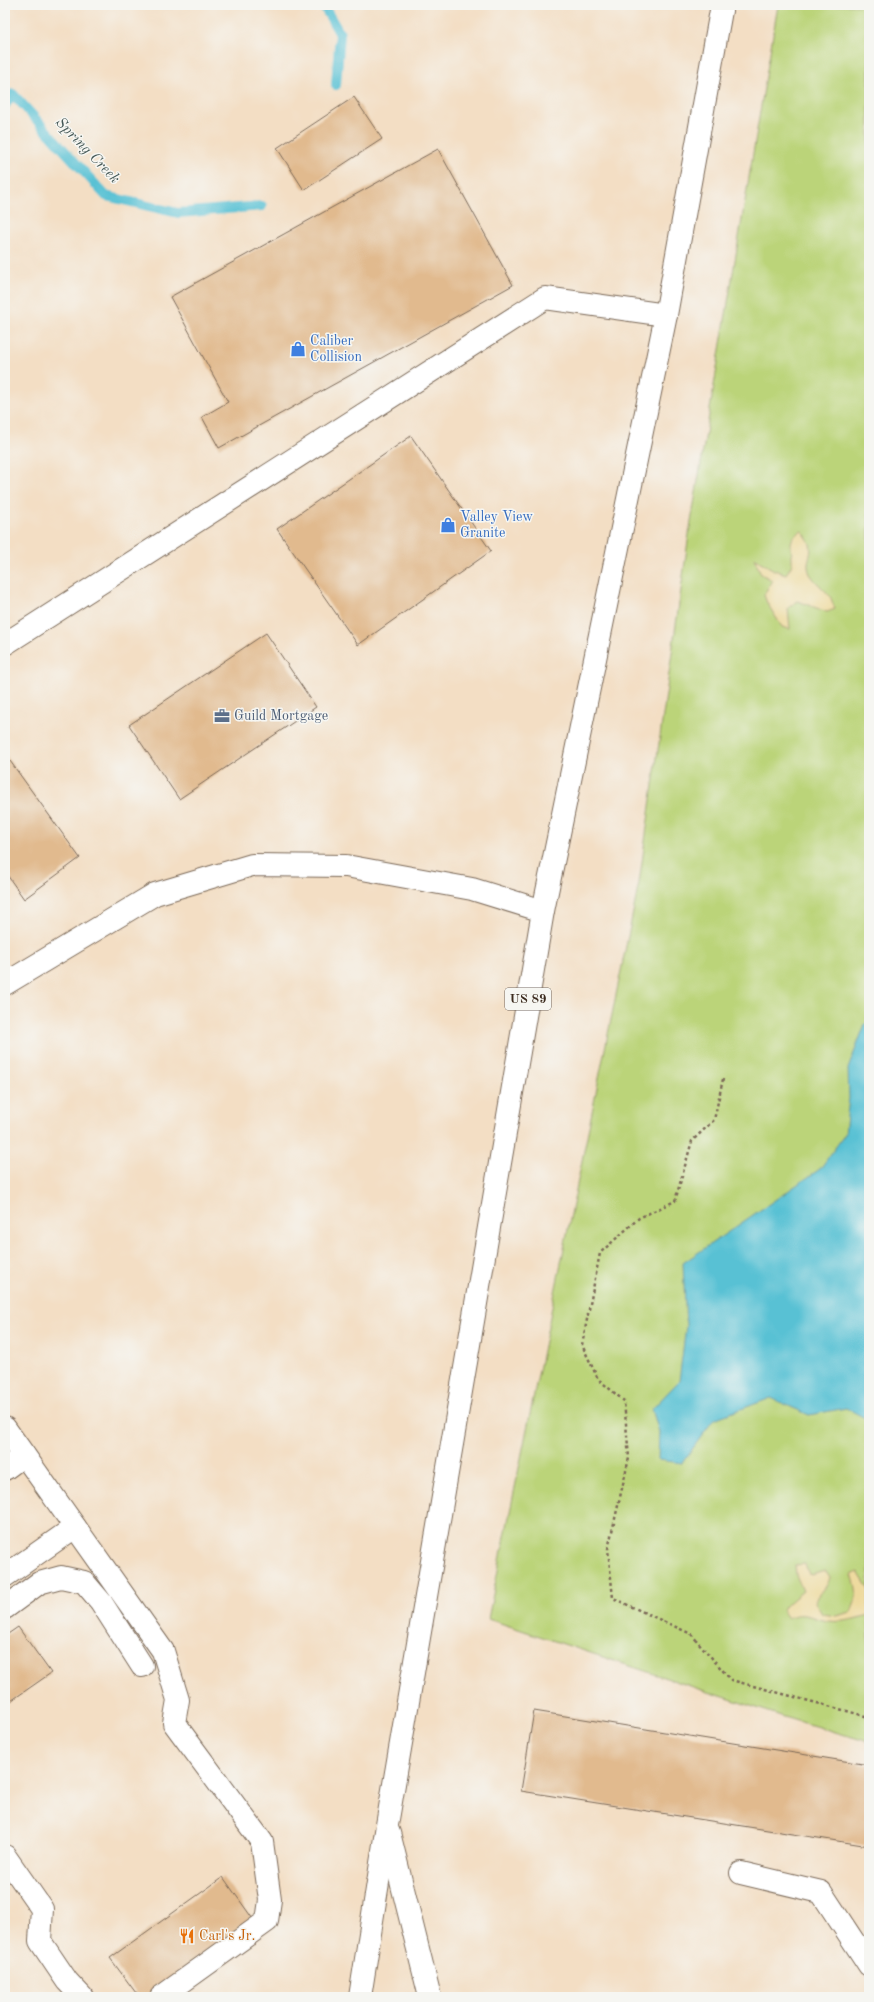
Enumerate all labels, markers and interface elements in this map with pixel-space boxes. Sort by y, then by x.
water label: Spring Creek [52,115,122,187]
place label: Caliber Collision [310,334,362,364]
shop icon: Caliber Collision [289,340,307,358]
place label: Valley View Granite [460,510,533,540]
shop icon: Valley View Granite [439,516,457,534]
office icon: Guild Mortgage [213,707,231,725]
place label: Guild Mortgage [234,709,328,723]
road number: US 89 [505,988,551,1010]
restaurant icon: Carl's Jr. [178,1927,196,1945]
place label: Carl's Jr. [199,1929,255,1943]

